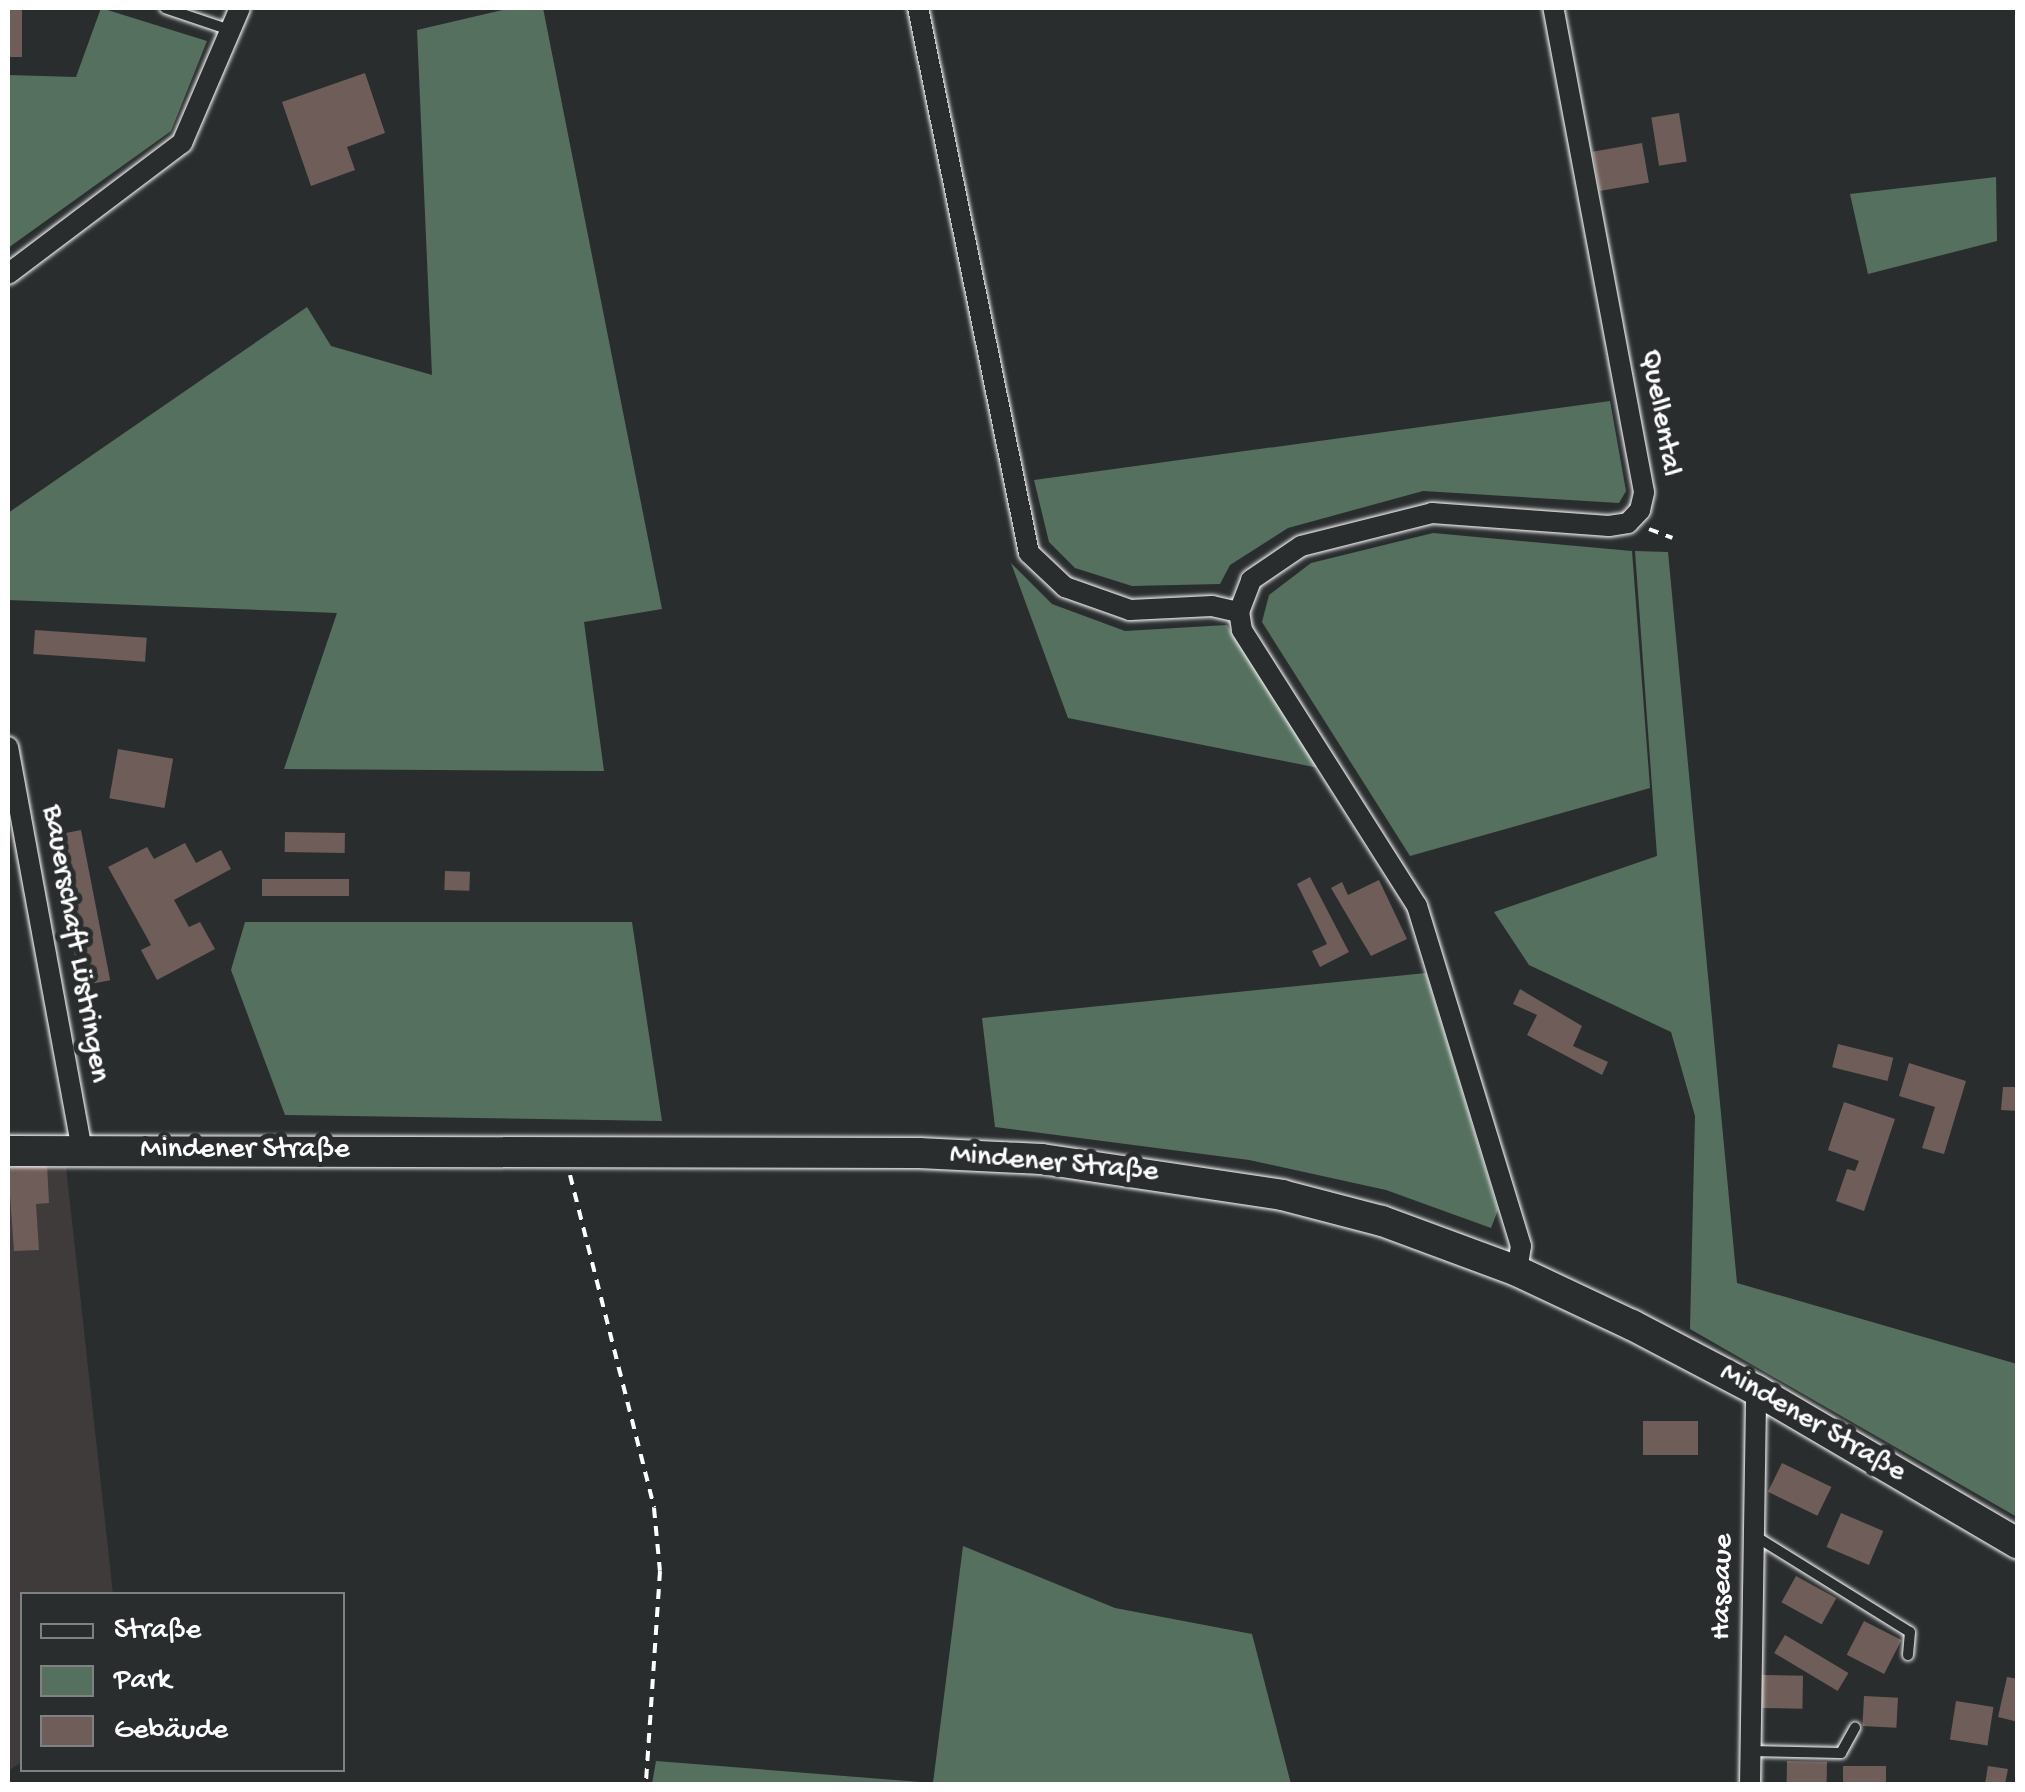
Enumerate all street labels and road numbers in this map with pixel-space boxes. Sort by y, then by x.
street label: Quellental [1630,347,1688,479]
street label: Bauerschaft Lüstringen [32,802,116,1086]
street label: Mindener Straße [140,1133,350,1169]
street label: Mindener Straße [948,1138,1160,1192]
street label: Mindener Straße [1712,1356,1912,1492]
street label: Haseaue [1705,1533,1743,1641]

